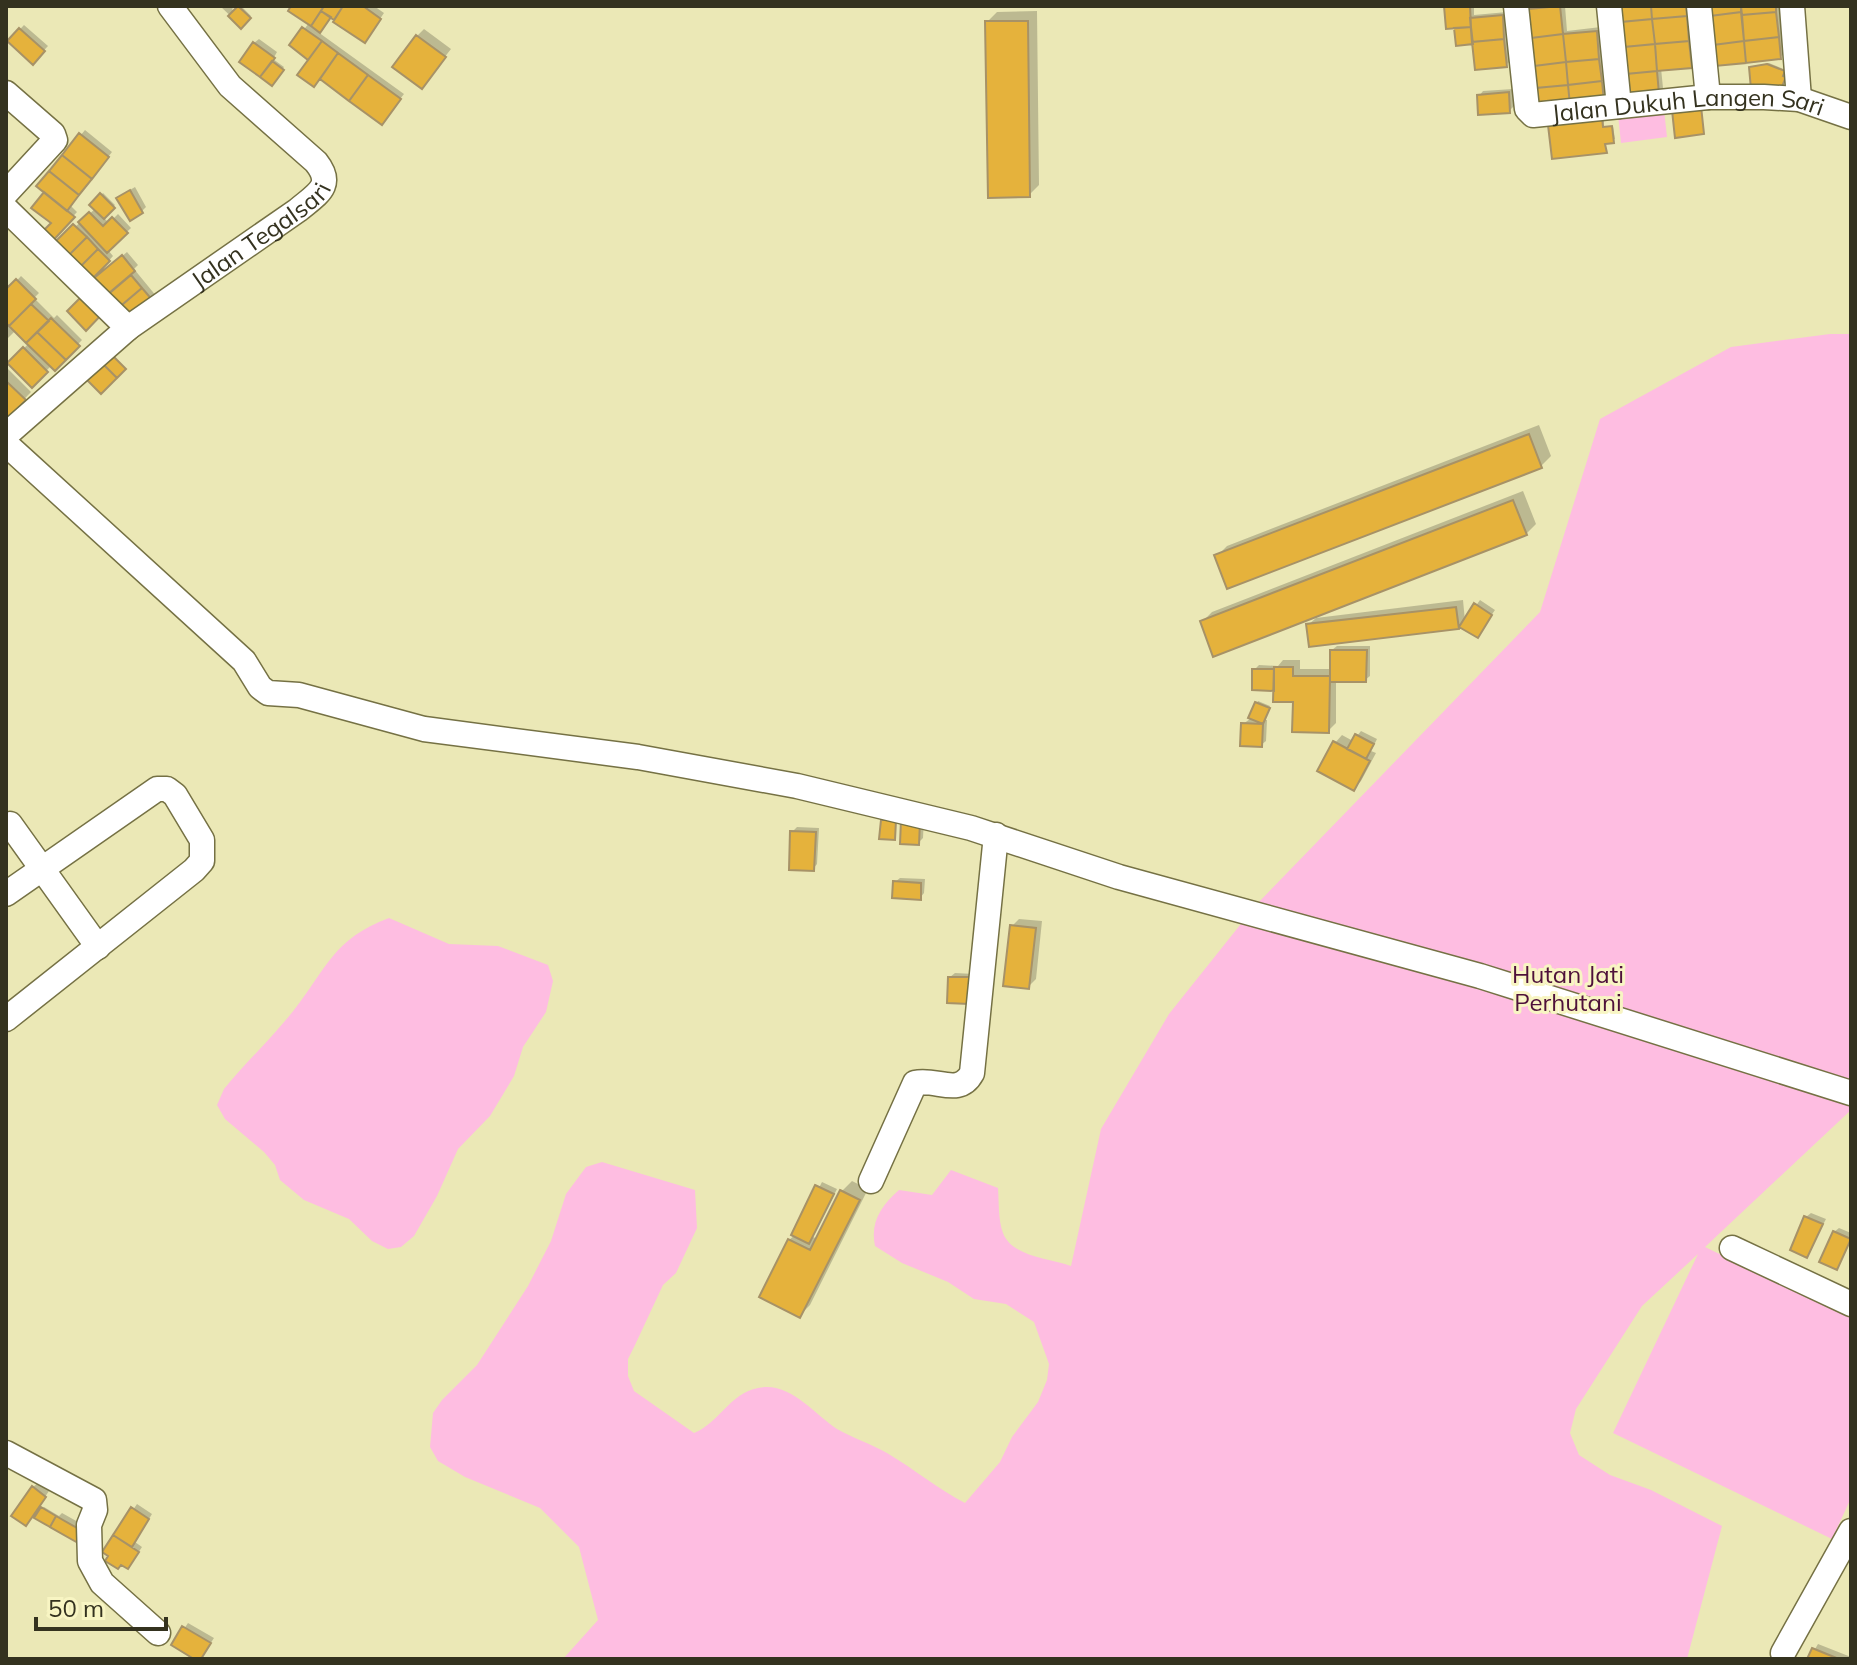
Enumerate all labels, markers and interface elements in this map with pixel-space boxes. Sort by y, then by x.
street label: Jalan Dukuh Langen Sari [1550,82,1829,128]
street label: Jalan Tegalsari [185,178,337,295]
park label: Hutan Jati Perhutani [1512,959,1624,1017]
scale bar [36,1581,166,1631]
text: 50 m [48,1593,104,1623]

